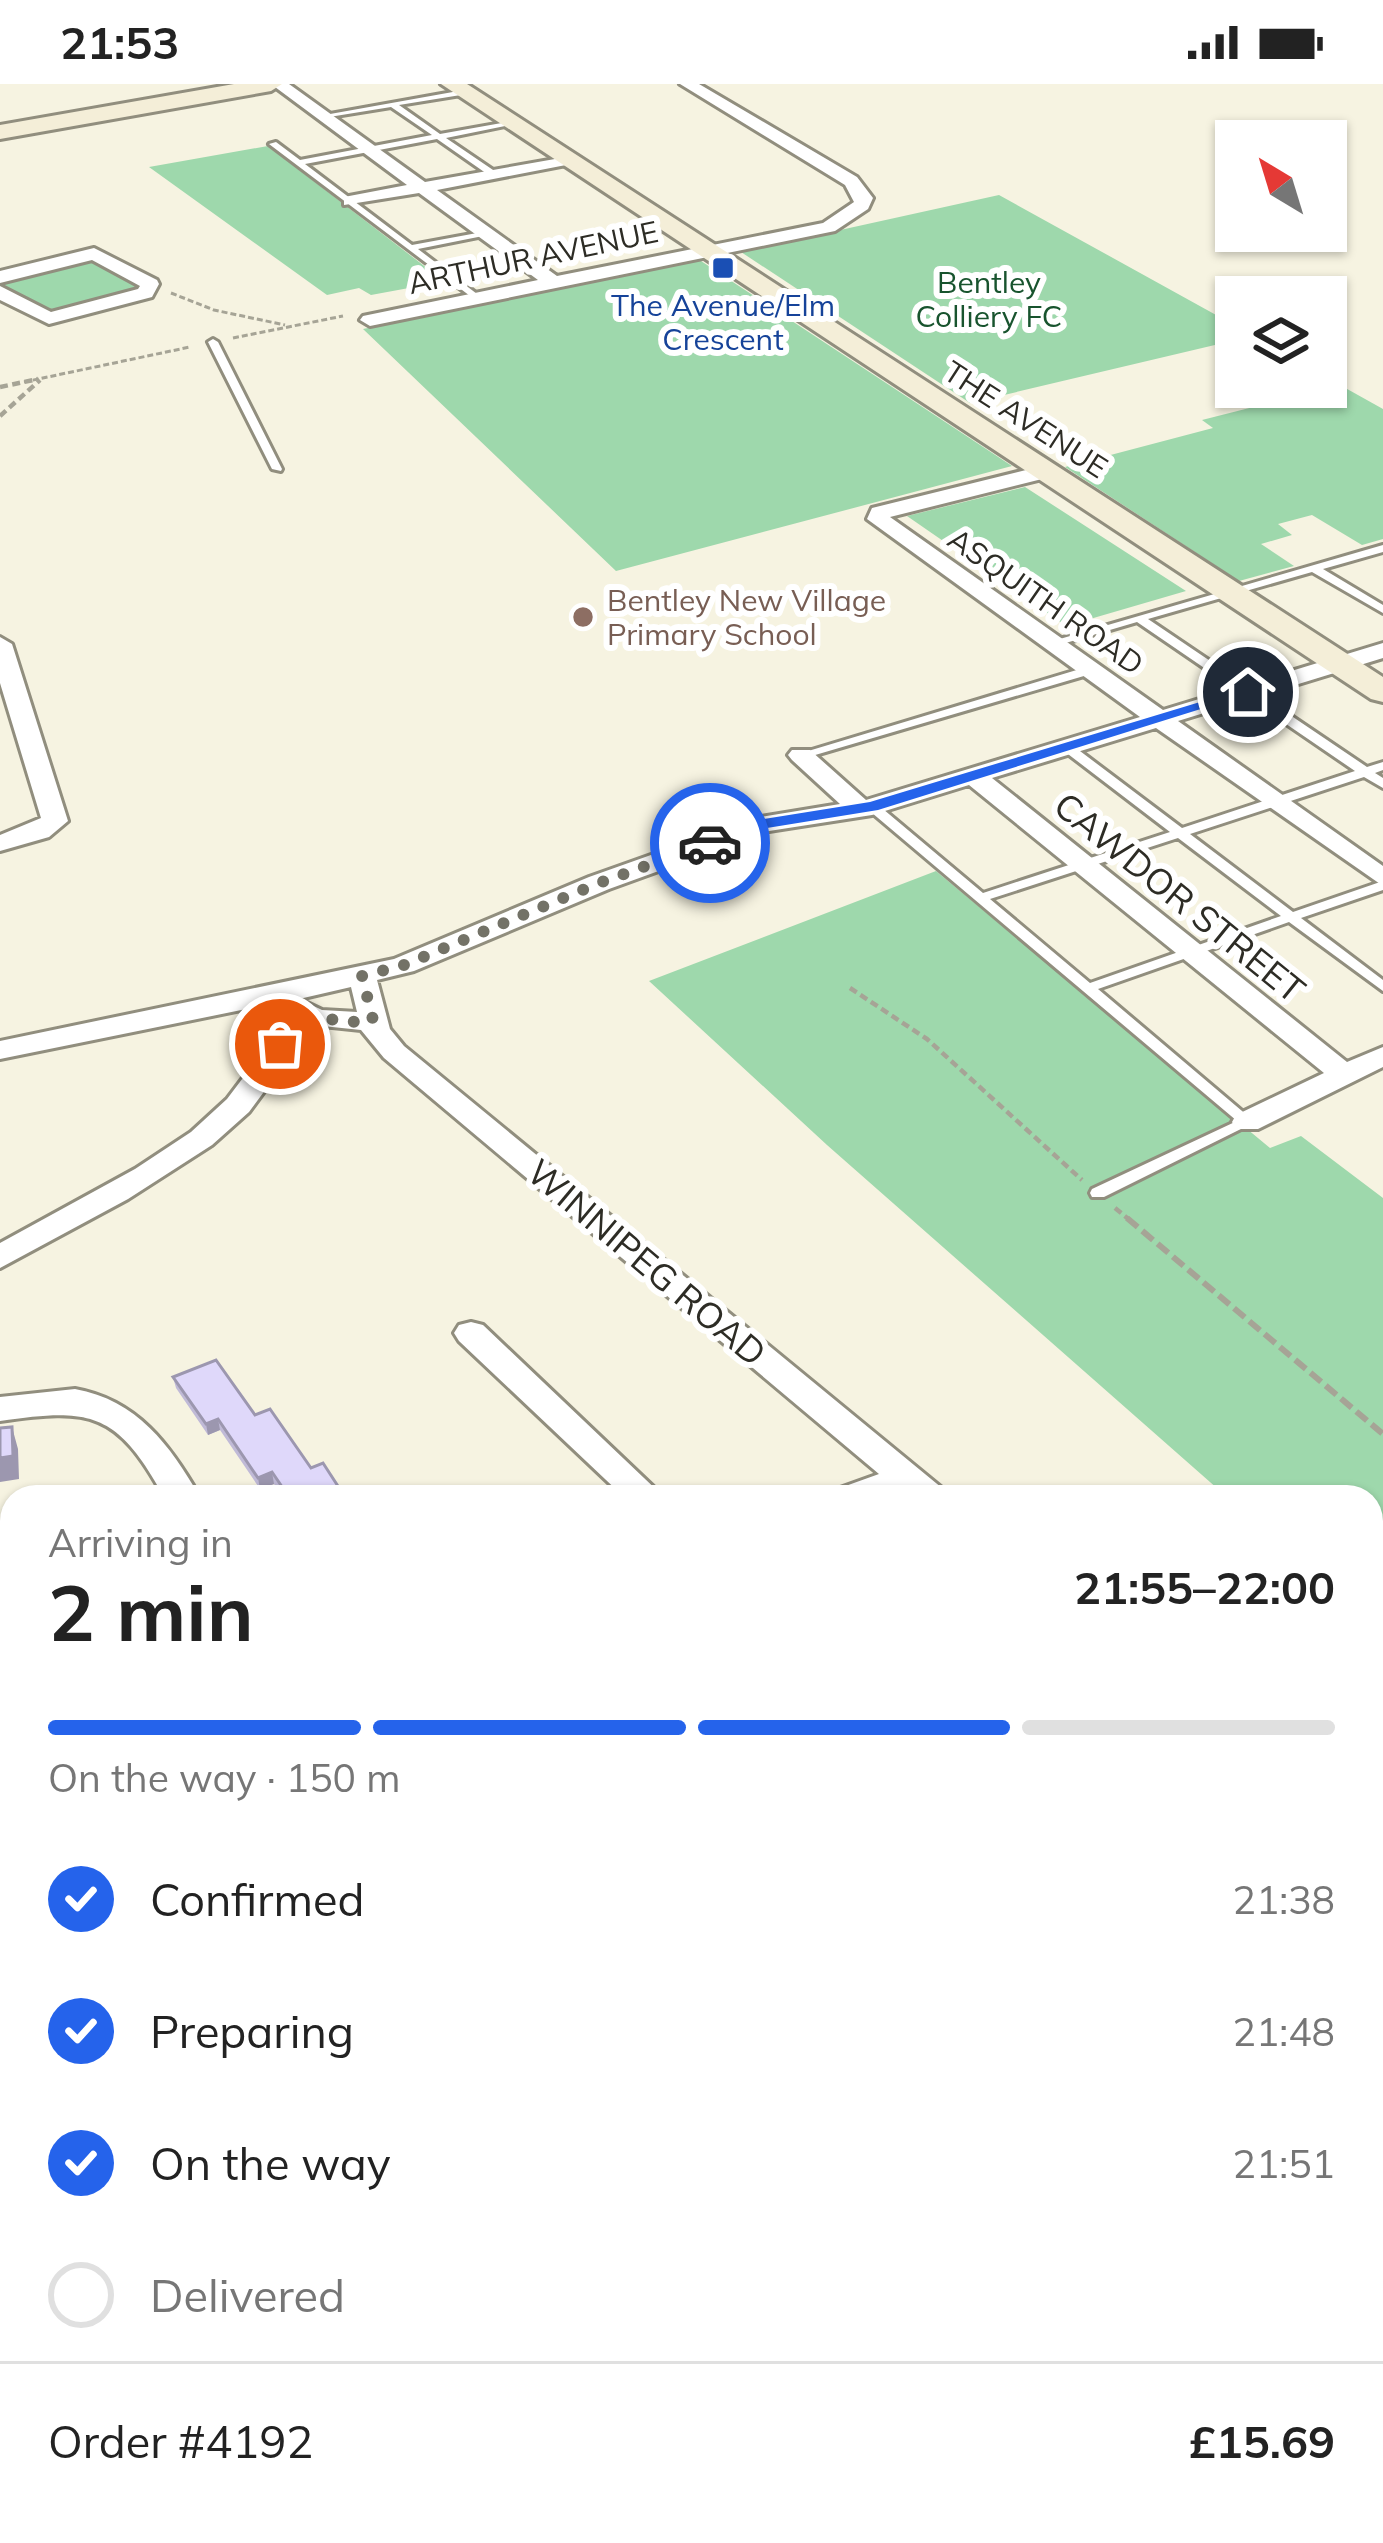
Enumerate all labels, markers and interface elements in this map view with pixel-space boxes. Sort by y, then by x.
text: 21:53 [60,14,179,70]
north arrow [1215,120,1347,252]
map controls [1215,120,1347,408]
street label: ARTHUR AVENUE [404,212,662,302]
marker: The Avenue/Elm Crescent [710,255,736,281]
park label: Bentley Colliery FC [916,263,1062,335]
button: layers [1215,276,1347,408]
place label: The Avenue/Elm Crescent [611,286,835,358]
street label: THE AVENUE [937,352,1115,486]
street label: ASQUITH ROAD [941,519,1151,683]
place label: Bentley New Village Primary School [607,581,886,653]
marker: Bentley New Village Primary School [570,604,596,630]
pin [1197,641,1299,743]
icon: home [1215,659,1281,725]
street label: CAWDOR STREET [1046,782,1315,1012]
courier [650,783,770,903]
icon: car [677,810,743,876]
pin [229,993,331,1095]
icon: bag [247,1011,313,1077]
street label: WINNIPEG ROAD [518,1149,776,1375]
text: Arriving in [48,1518,233,1567]
text: 21:55–22:00 [1074,1559,1335,1615]
text: 2 min [48,1563,254,1661]
text: On the way · 150 m [48,1753,400,1802]
icon: check [48,1866,114,1932]
text: Confirmed [150,1871,364,1927]
text: 21:38 [1233,1875,1335,1924]
icon: check [48,1998,114,2064]
text: Preparing [150,2003,354,2059]
text: 21:48 [1233,2007,1335,2056]
icon: check [48,2130,114,2196]
text: On the way [150,2135,391,2191]
text: 21:51 [1233,2139,1335,2188]
text: Delivered [150,2267,345,2323]
text: Order #4192 [48,2413,313,2469]
text: £15.69 [1189,2413,1335,2469]

